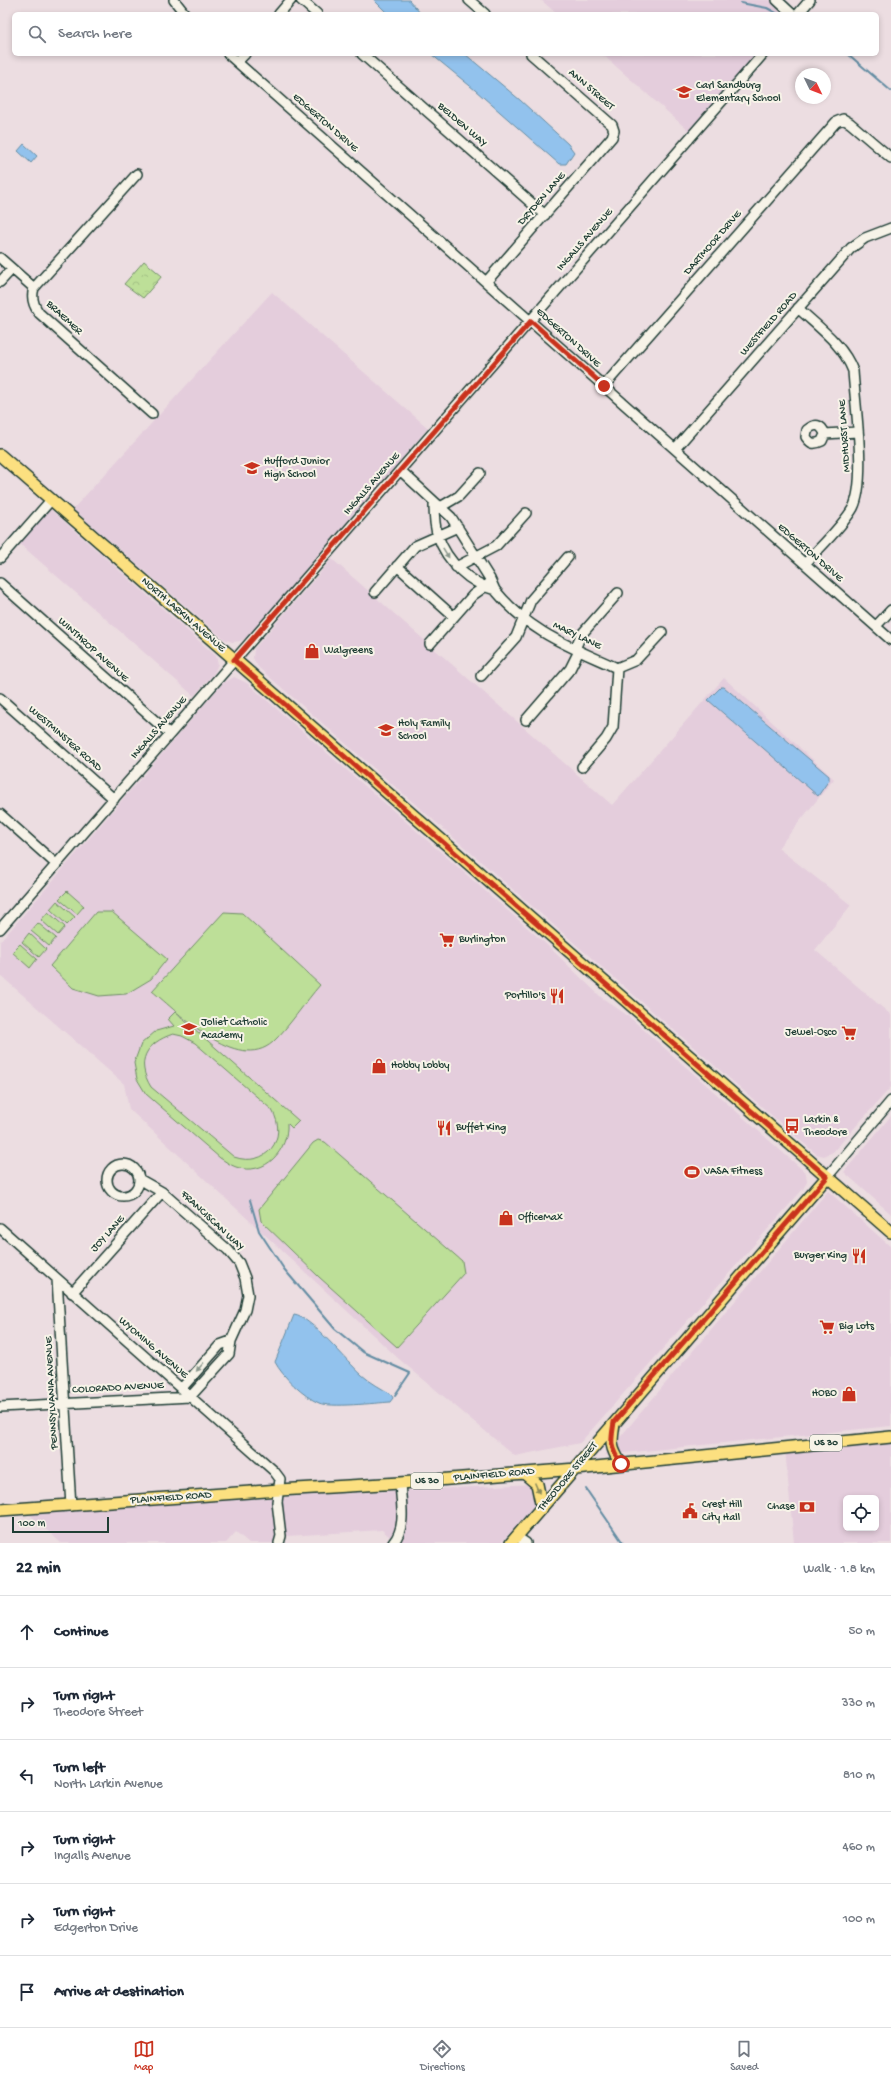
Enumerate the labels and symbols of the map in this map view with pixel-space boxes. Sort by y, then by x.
street label: ANN STREET [566,67,617,114]
north arrow [795,68,831,104]
place label: Carl Sandburg Elementary School [696,80,781,105]
school or university icon: Carl Sandburg Elementary School [675,83,693,101]
street label: EDGERTON DRIVE [290,91,361,155]
street label: BELDEN WAY [434,100,489,150]
street label: DRYDEN LANE [515,169,569,229]
street label: INGALLS AVENUE [555,205,616,274]
street label: DARTMOOR DRIVE [681,207,745,278]
street label: WESTFIELD ROAD [738,289,800,358]
street label: BRAEMER [43,298,85,339]
street label: EDGERTON DRIVE [533,306,604,371]
route end [595,377,613,395]
street label: MIDHURST LANE [836,398,854,472]
street label: INGALLS AVENUE [342,449,403,518]
place label: Hufford Junior High School [264,455,330,481]
school or university icon: Hufford Junior High School [243,459,261,477]
street label: EDGERTON DRIVE [775,521,846,585]
one-way arrow [442,547,450,558]
street label: NORTH LARKIN AVENUE [139,575,228,655]
street label: WINTHROP AVENUE [55,615,132,686]
street label: MARY LANE [551,620,604,653]
shop icon: Walgreens [303,642,321,660]
place label: Walgreens [324,645,374,657]
street label: INGALLS AVENUE [129,693,190,762]
street label: WESTMINSTER ROAD [26,704,105,775]
place label: Holy Family School [398,718,451,743]
school or university icon: Holy Family School [377,721,395,739]
supermarket icon: Burlington [438,931,456,949]
place label: Burlington [458,934,506,946]
restaurant icon: Portillo's [548,987,566,1005]
place label: Portillo's [504,990,546,1002]
place label: Joliet Catholic Academy [201,1017,268,1042]
school or university icon: Joliet Catholic Academy [180,1020,198,1038]
supermarket icon: Jewel-Osco [840,1024,858,1042]
place label: Jewel-Osco [785,1027,837,1039]
shop icon: Hobby Lobby [370,1057,388,1075]
place label: Hobby Lobby [391,1060,450,1072]
place label: Larkin & Theodore [803,1114,848,1139]
bus stop icon: Larkin & Theodore [783,1117,801,1135]
restaurant icon: Buffet King [435,1119,453,1137]
place label: Buffet King [455,1121,506,1134]
sports icon: VASA Fitness [683,1163,701,1181]
place label: VASA Fitness [703,1166,763,1178]
street label: FRANCISCAN WAY [177,1188,246,1253]
shop icon: OfficeMax [497,1209,515,1227]
place label: OfficeMax [518,1211,563,1224]
street label: JOY LANE [89,1213,128,1255]
restaurant icon: Burger King [850,1247,868,1265]
place label: Burger King [793,1250,847,1262]
street label: WYOMING AVENUE [116,1315,191,1382]
supermarket icon: Big Lots [818,1318,836,1336]
place label: Big Lots [838,1321,875,1333]
street label: PENNSYLVANIA AVENUE [43,1335,61,1451]
one-way arrow [196,1361,205,1372]
street label: COLORADO AVENUE [72,1380,165,1396]
shop icon: HOBO [840,1385,858,1403]
place label: HOBO [812,1388,837,1400]
road number: US 30 [810,1435,842,1451]
street label: THEODORE STREET [535,1440,601,1515]
route start [612,1455,630,1473]
street label: PLAINFIELD ROAD [452,1465,536,1485]
road number: US 30 [411,1473,443,1489]
one-way arrow [534,1482,541,1494]
street label: PLAINFIELD ROAD [129,1489,213,1507]
bank icon: Chase [798,1498,816,1516]
place label: Crest Hill City Hall [702,1499,743,1524]
place label: Chase [767,1501,795,1513]
public building icon: Crest Hill City Hall [681,1502,699,1520]
scale bar [12,1515,109,1534]

